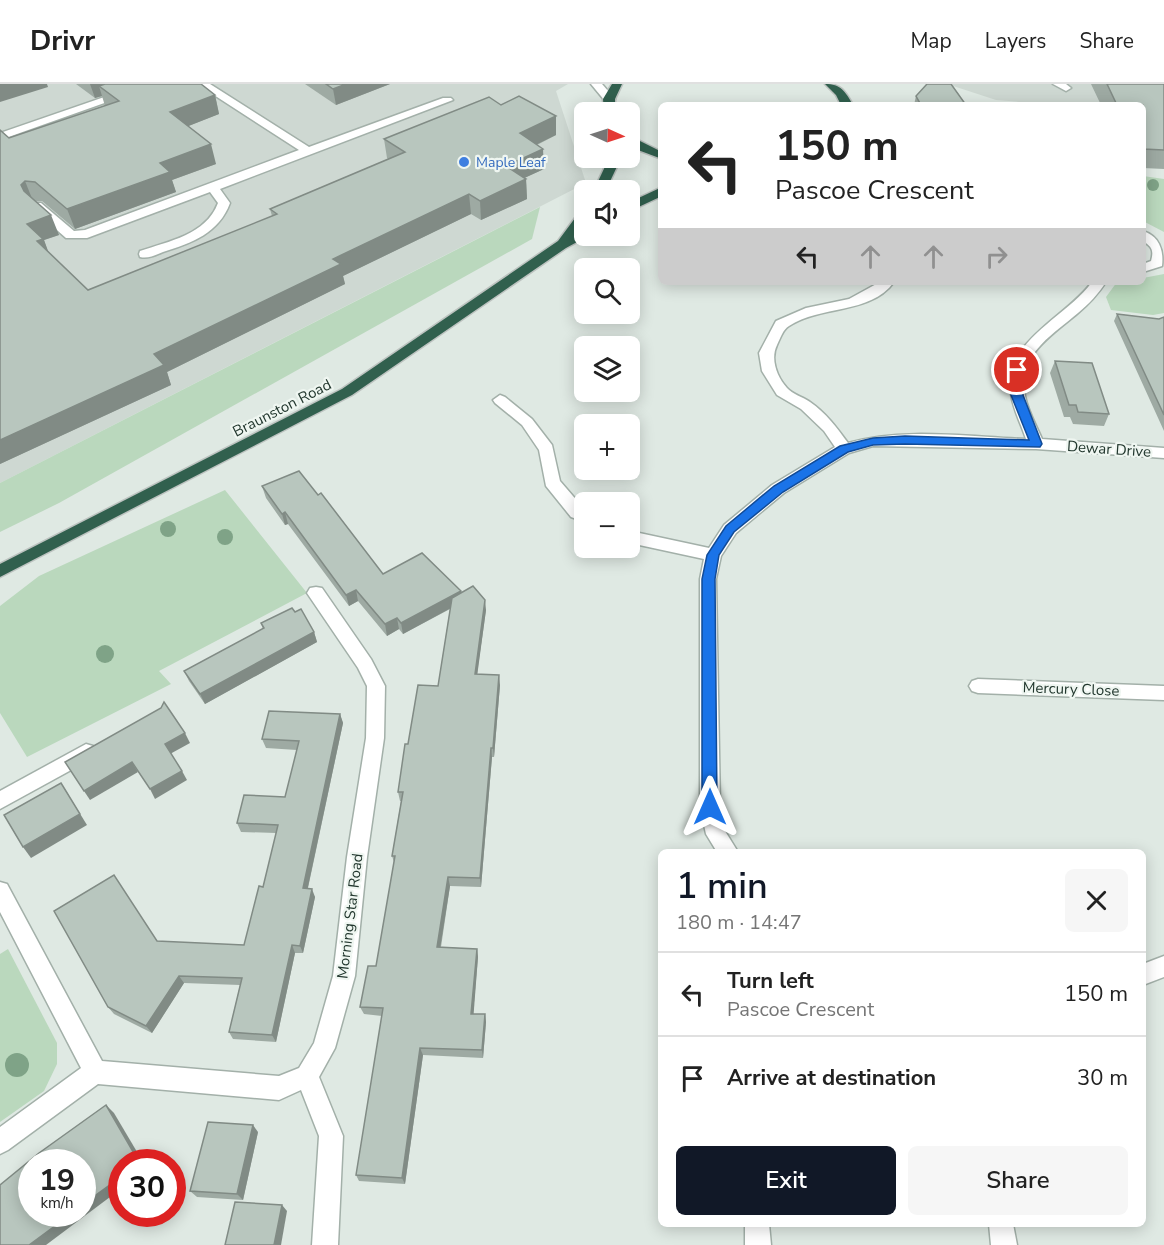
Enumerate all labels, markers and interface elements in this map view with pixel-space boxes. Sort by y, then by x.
text: Drivr [30,22,95,60]
text: Map [910,27,952,55]
text: Layers [985,27,1046,55]
text: Share [1079,27,1134,55]
north arrow [574,102,640,168]
map controls [574,102,640,558]
text: 150 m [775,118,899,175]
icon: left [676,126,754,204]
place label: Maple Leaf [476,153,546,172]
marker: Maple Leaf [457,155,471,169]
text: Pascoe Crescent [775,172,974,209]
button: sound [574,180,640,246]
icon: left [791,240,824,273]
icon: ahead [854,240,887,273]
icon: ahead [917,240,950,273]
icon: right [980,240,1013,273]
button: search [574,258,640,324]
button: layers [574,336,640,402]
pin [991,344,1042,395]
icon: arrive [1000,353,1033,386]
street label: Braunston Road [229,375,335,441]
button: + [574,414,640,480]
street label: Dewar Drive [1066,436,1152,462]
button: − [574,492,640,558]
street label: Mercury Close [1022,677,1120,701]
position arrow [678,775,742,839]
street label: Morning Star Road [332,852,368,980]
text: 1 min [676,862,768,911]
button: close [1065,869,1128,932]
text: 180 m · 14:47 [676,909,802,936]
text: Turn left [727,966,814,996]
icon: left [676,978,709,1011]
text: 150 m [1064,979,1128,1009]
text: Pascoe Crescent [727,996,874,1023]
icon: arrive [676,1062,709,1095]
text: Arrive at destination [727,1063,936,1093]
text: 30 m [1077,1063,1128,1093]
button: Exit [676,1146,896,1215]
button: Share [908,1146,1128,1215]
speed limit sign: 30 [108,1149,186,1227]
text: 19 [39,1160,75,1201]
text: km/h [40,1193,74,1213]

